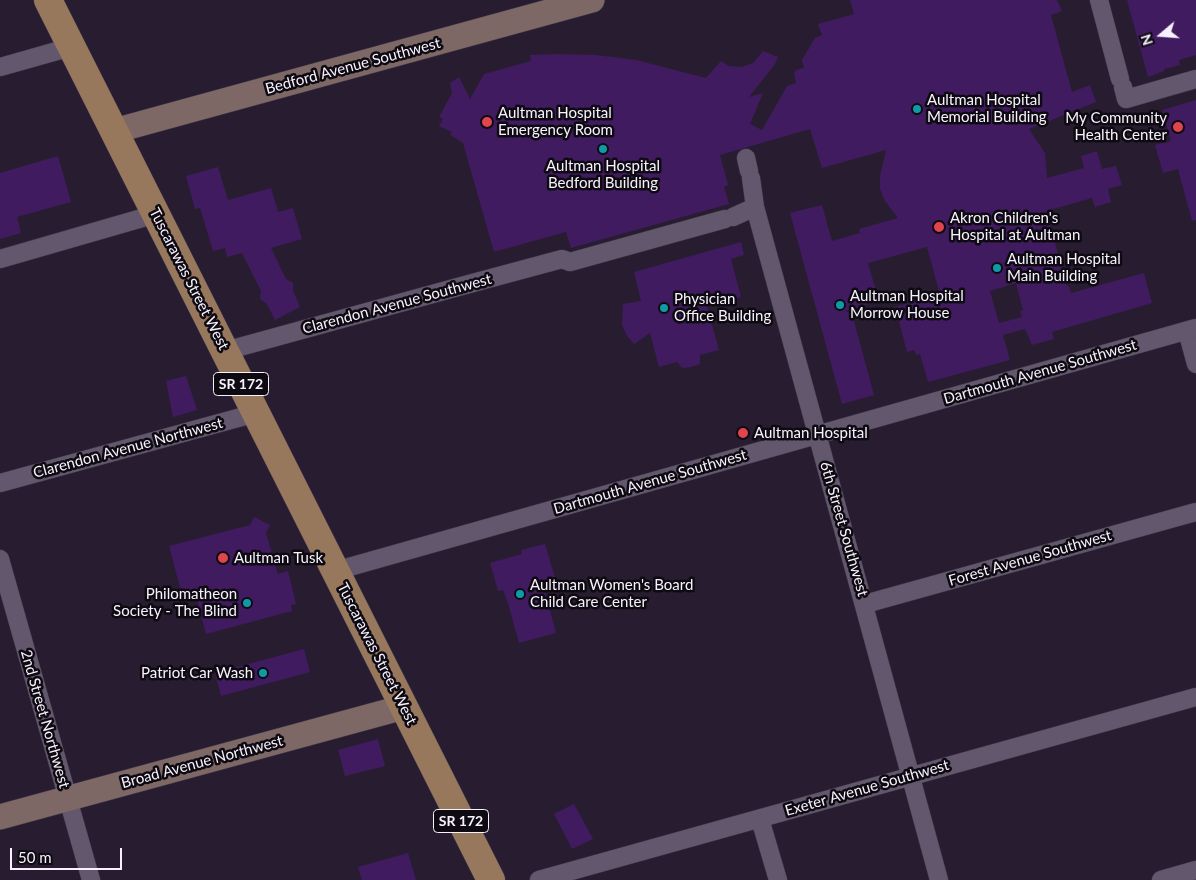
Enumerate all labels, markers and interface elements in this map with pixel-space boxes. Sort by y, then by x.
north arrow [1136,10,1186,60]
text: N [1137,32,1156,48]
street label: Bedford Avenue Southwest [264,34,442,98]
place label: Aultman Hospital Memorial Building [927,91,1047,126]
marker: Aultman Hospital Memorial Building [911,103,923,115]
place label: Aultman Hospital Emergency Room [498,104,613,139]
place label: My Community Health Center [1065,109,1167,144]
marker: Aultman Hospital Emergency Room [480,115,494,129]
marker: My Community Health Center [1171,120,1185,134]
marker: Aultman Hospital Bedford Building [597,143,609,155]
place label: Aultman Hospital Bedford Building [546,157,660,192]
street label: Tuscarawas Street West [145,205,233,353]
place label: Akron Children's Hospital at Aultman [950,209,1080,244]
marker: Akron Children's Hospital at Aultman [932,220,946,234]
place label: Aultman Hospital Main Building [1007,250,1121,285]
marker: Aultman Hospital Main Building [991,262,1003,274]
street label: Clarendon Avenue Southwest [300,270,494,338]
place label: Aultman Hospital Morrow House [850,287,964,322]
place label: Physician Office Building [674,290,771,325]
marker: Aultman Hospital Morrow House [834,299,846,311]
marker: Physician Office Building [658,302,670,314]
street label: Dartmouth Avenue Southwest [941,336,1139,408]
road number: SR 172 [214,372,268,396]
street label: Clarendon Avenue Northwest [31,414,225,482]
place label: Aultman Hospital [754,424,868,442]
marker: Aultman Hospital [736,426,750,440]
street label: Dartmouth Avenue Southwest [551,446,749,518]
street label: 6th Street Southwest [816,459,872,599]
street label: Forest Avenue Southwest [946,526,1114,590]
place label: Aultman Tusk [234,549,323,567]
marker: Aultman Tusk [216,551,230,565]
place label: Aultman Women's Board Child Care Center [530,576,693,611]
street label: Tuscarawas Street West [333,580,421,728]
place label: Philomatheon Society - The Blind [113,585,237,620]
marker: Aultman Women's Board Child Care Center [514,588,526,600]
marker: Philomatheon Society - The Blind [241,597,253,609]
street label: 2nd Street Northwest [17,648,73,790]
place label: Patriot Car Wash [141,664,253,682]
marker: Patriot Car Wash [257,667,269,679]
street label: Broad Avenue Northwest [119,732,285,792]
street label: Exeter Avenue Southwest [783,756,951,820]
road number: SR 172 [434,809,488,832]
scale bar [12,838,125,870]
text: 50 m [18,848,52,866]

